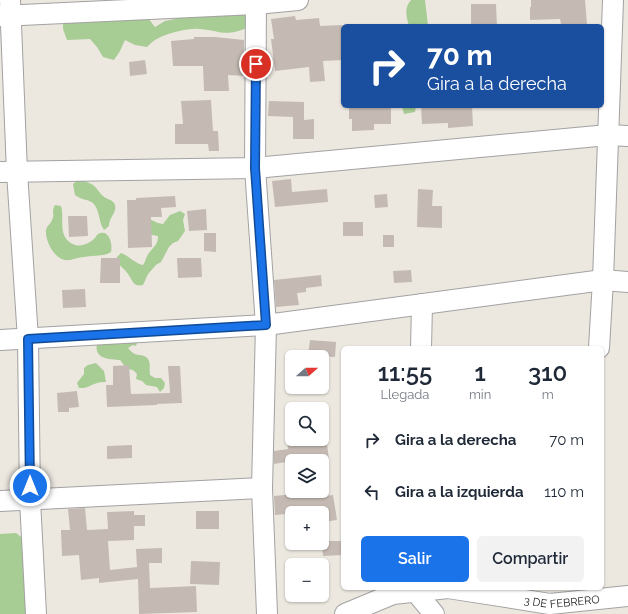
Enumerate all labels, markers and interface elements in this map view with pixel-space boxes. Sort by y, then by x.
text: 70 m [427,39,493,72]
icon: right [361,40,413,92]
pin [239,47,273,81]
icon: arrive [245,53,267,75]
text: Gira a la derecha [427,73,567,94]
north arrow [285,350,329,394]
map controls [285,350,329,602]
text: 11:55 [378,358,432,387]
text: 1 [474,358,486,387]
text: 310 [528,358,567,387]
text: Llegada [380,387,429,402]
text: min [469,387,491,402]
text: m [542,387,554,402]
button: search [285,402,329,446]
icon: right [361,429,383,451]
text: Gira a la derecha [395,431,516,449]
text: 70 m [549,431,584,449]
button: layers [285,454,329,498]
position arrow [9,465,51,507]
icon: left [361,481,383,503]
text: Gira a la izquierda [395,483,524,501]
text: 110 m [544,483,584,501]
button: + [285,506,329,550]
button: Salir [361,536,469,582]
button: Compartir [477,536,584,582]
button: − [285,558,329,602]
street label: 3 DE FEBRERO [523,592,600,610]

